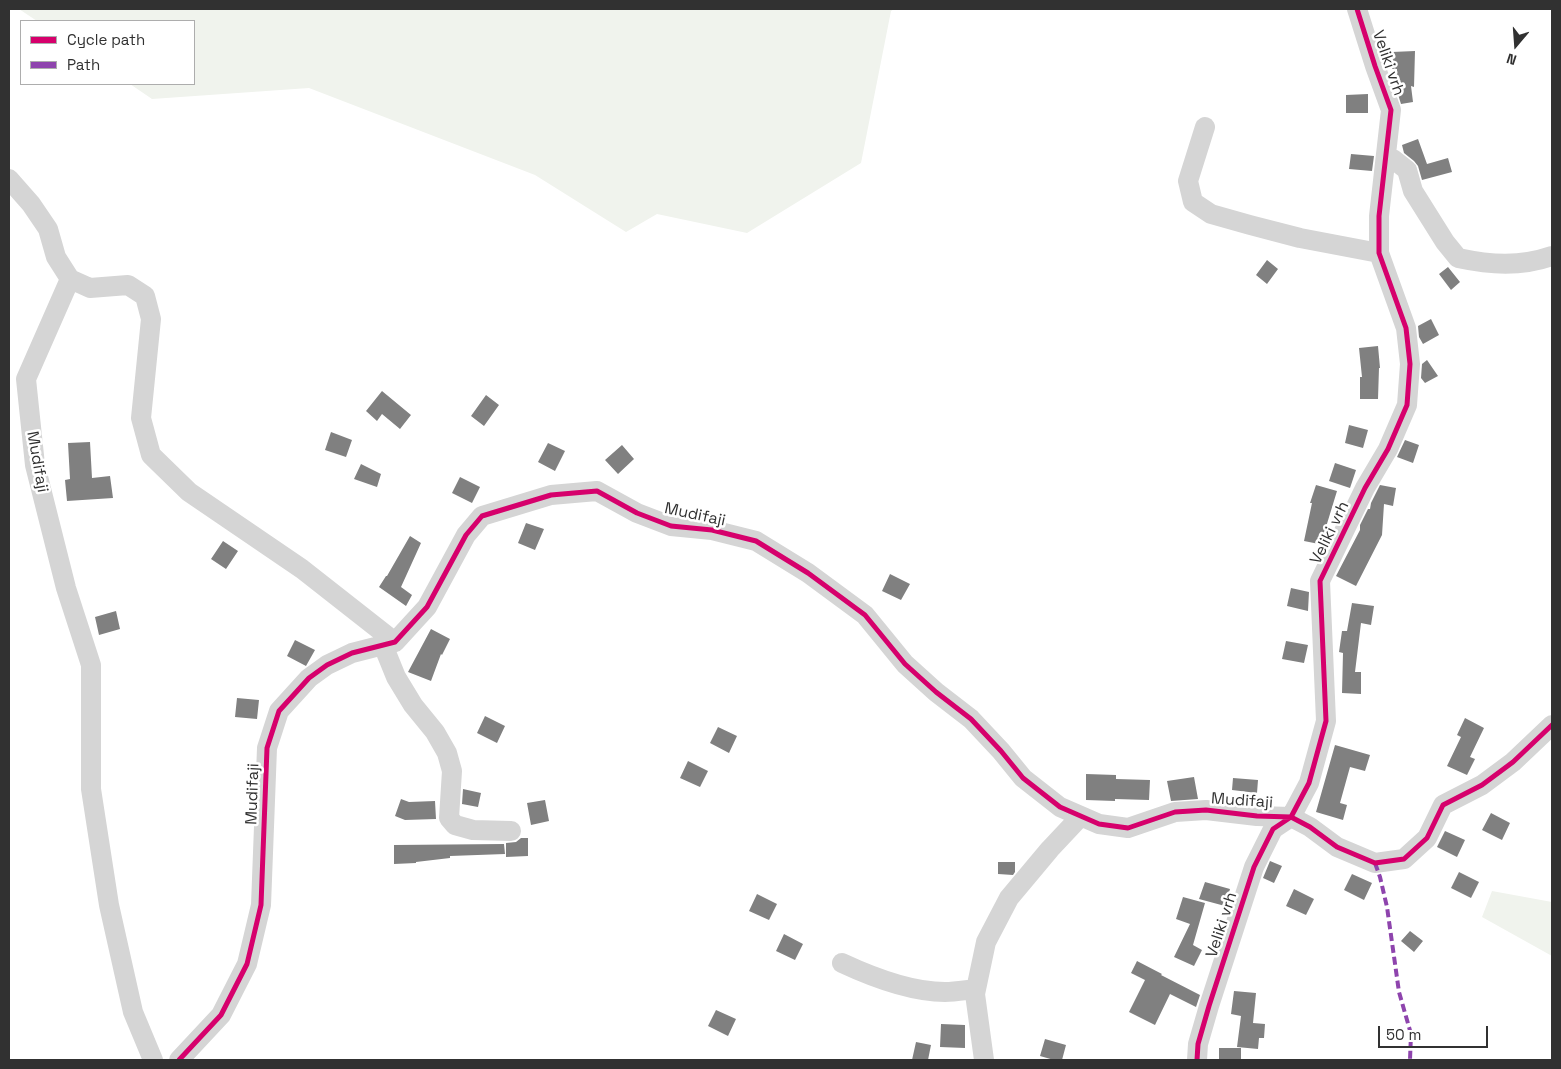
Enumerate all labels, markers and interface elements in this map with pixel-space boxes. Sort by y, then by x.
legend [20,20,195,85]
north arrow [1491,20,1541,70]
street label: Veliki vrh [1368,28,1408,98]
text: Cycle path [67,30,145,49]
text: N [1504,49,1519,69]
text: Path [67,55,100,74]
street label: Mudifaji [22,430,52,494]
street label: Veliki vrh [1307,498,1353,568]
street label: Mudifaji [663,499,727,531]
street label: Mudifaji [242,763,264,825]
street label: Mudifaji [1210,789,1274,813]
street label: Veliki vrh [1202,890,1242,960]
scale bar [1381,1016,1491,1048]
text: 50 m [1386,1025,1421,1044]

